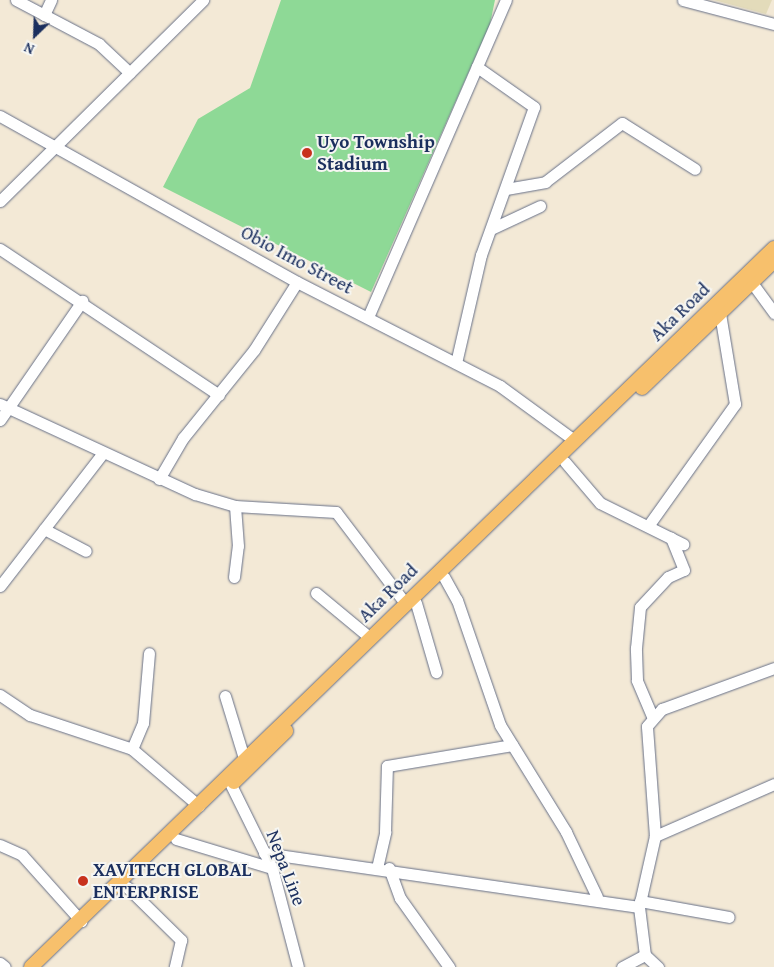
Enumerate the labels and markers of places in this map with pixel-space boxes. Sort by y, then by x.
place label: Uyo Township Stadium [317,131,435,175]
marker: Uyo Township Stadium [301,147,313,159]
place label: XAVITECH GLOBAL ENTERPRISE [93,859,251,903]
marker: XAVITECH GLOBAL ENTERPRISE [77,875,89,887]

